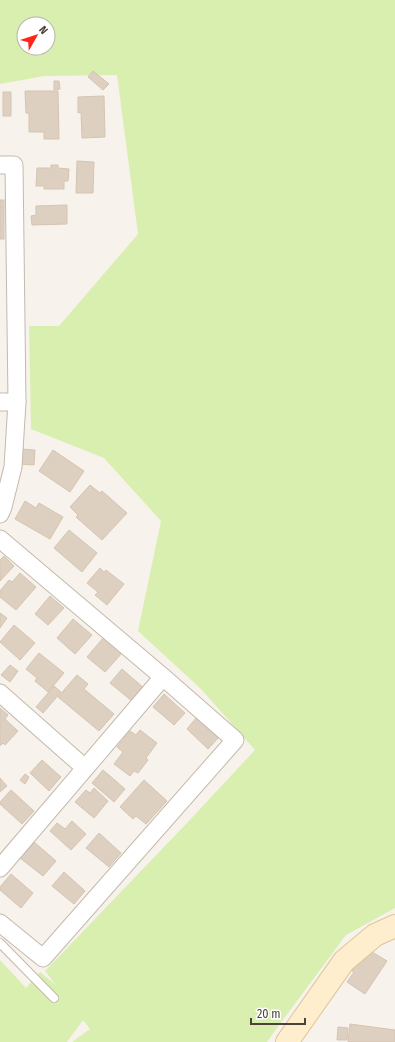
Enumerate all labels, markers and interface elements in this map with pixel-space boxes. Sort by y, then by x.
north arrow [16,16,56,56]
text: N [36,23,51,37]
scale bar [251,1000,305,1026]
text: 20 m [257,1007,281,1021]

